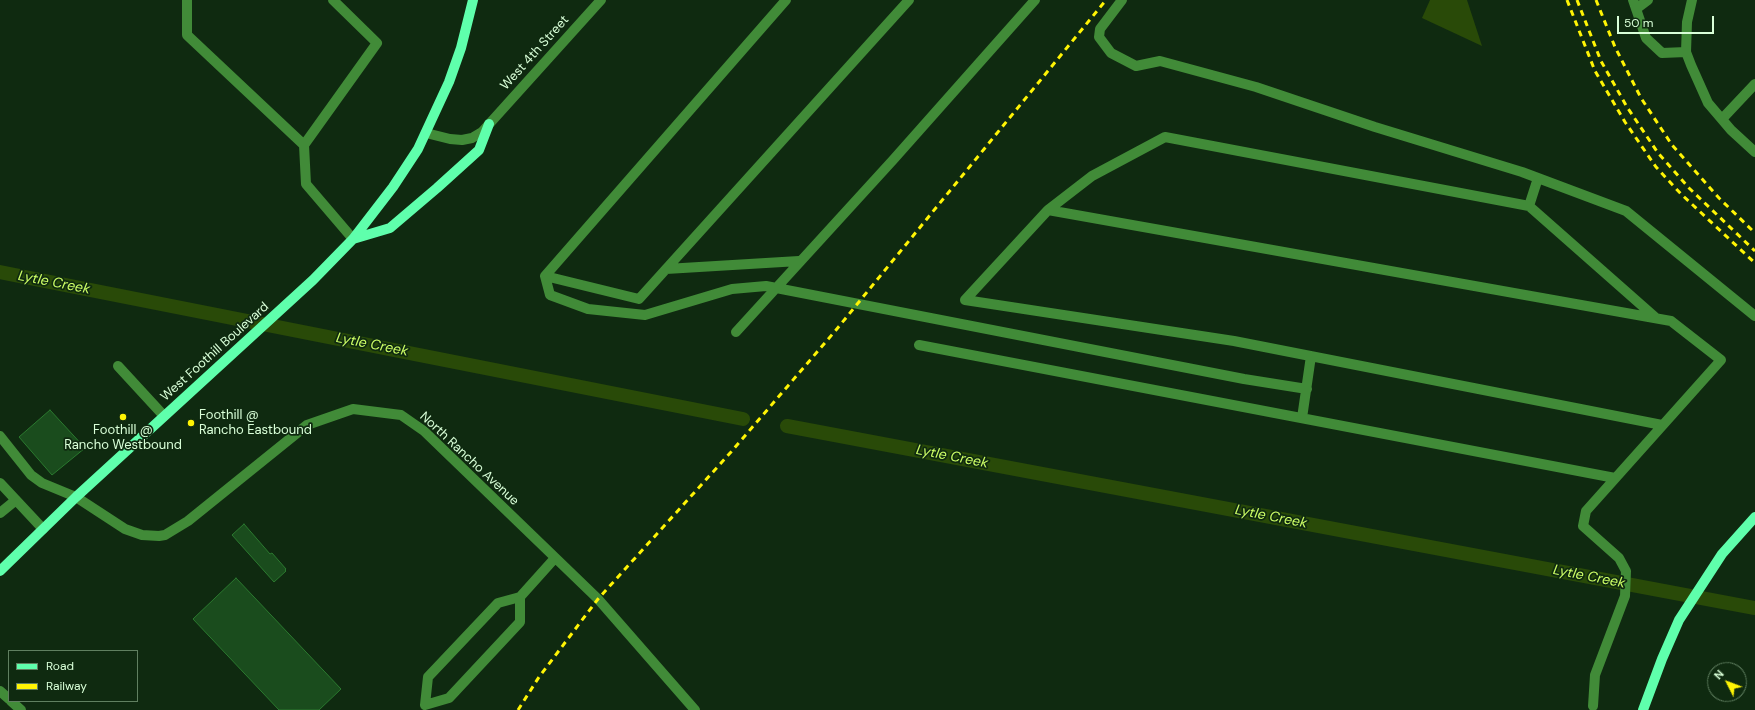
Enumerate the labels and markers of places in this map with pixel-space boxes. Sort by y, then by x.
place label: Foothill @ Rancho Eastbound [199,408,312,439]
marker: Foothill @ Rancho Westbound [118,412,128,422]
marker: Foothill @ Rancho Eastbound [186,418,196,428]
place label: Foothill @ Rancho Westbound [64,423,182,454]

